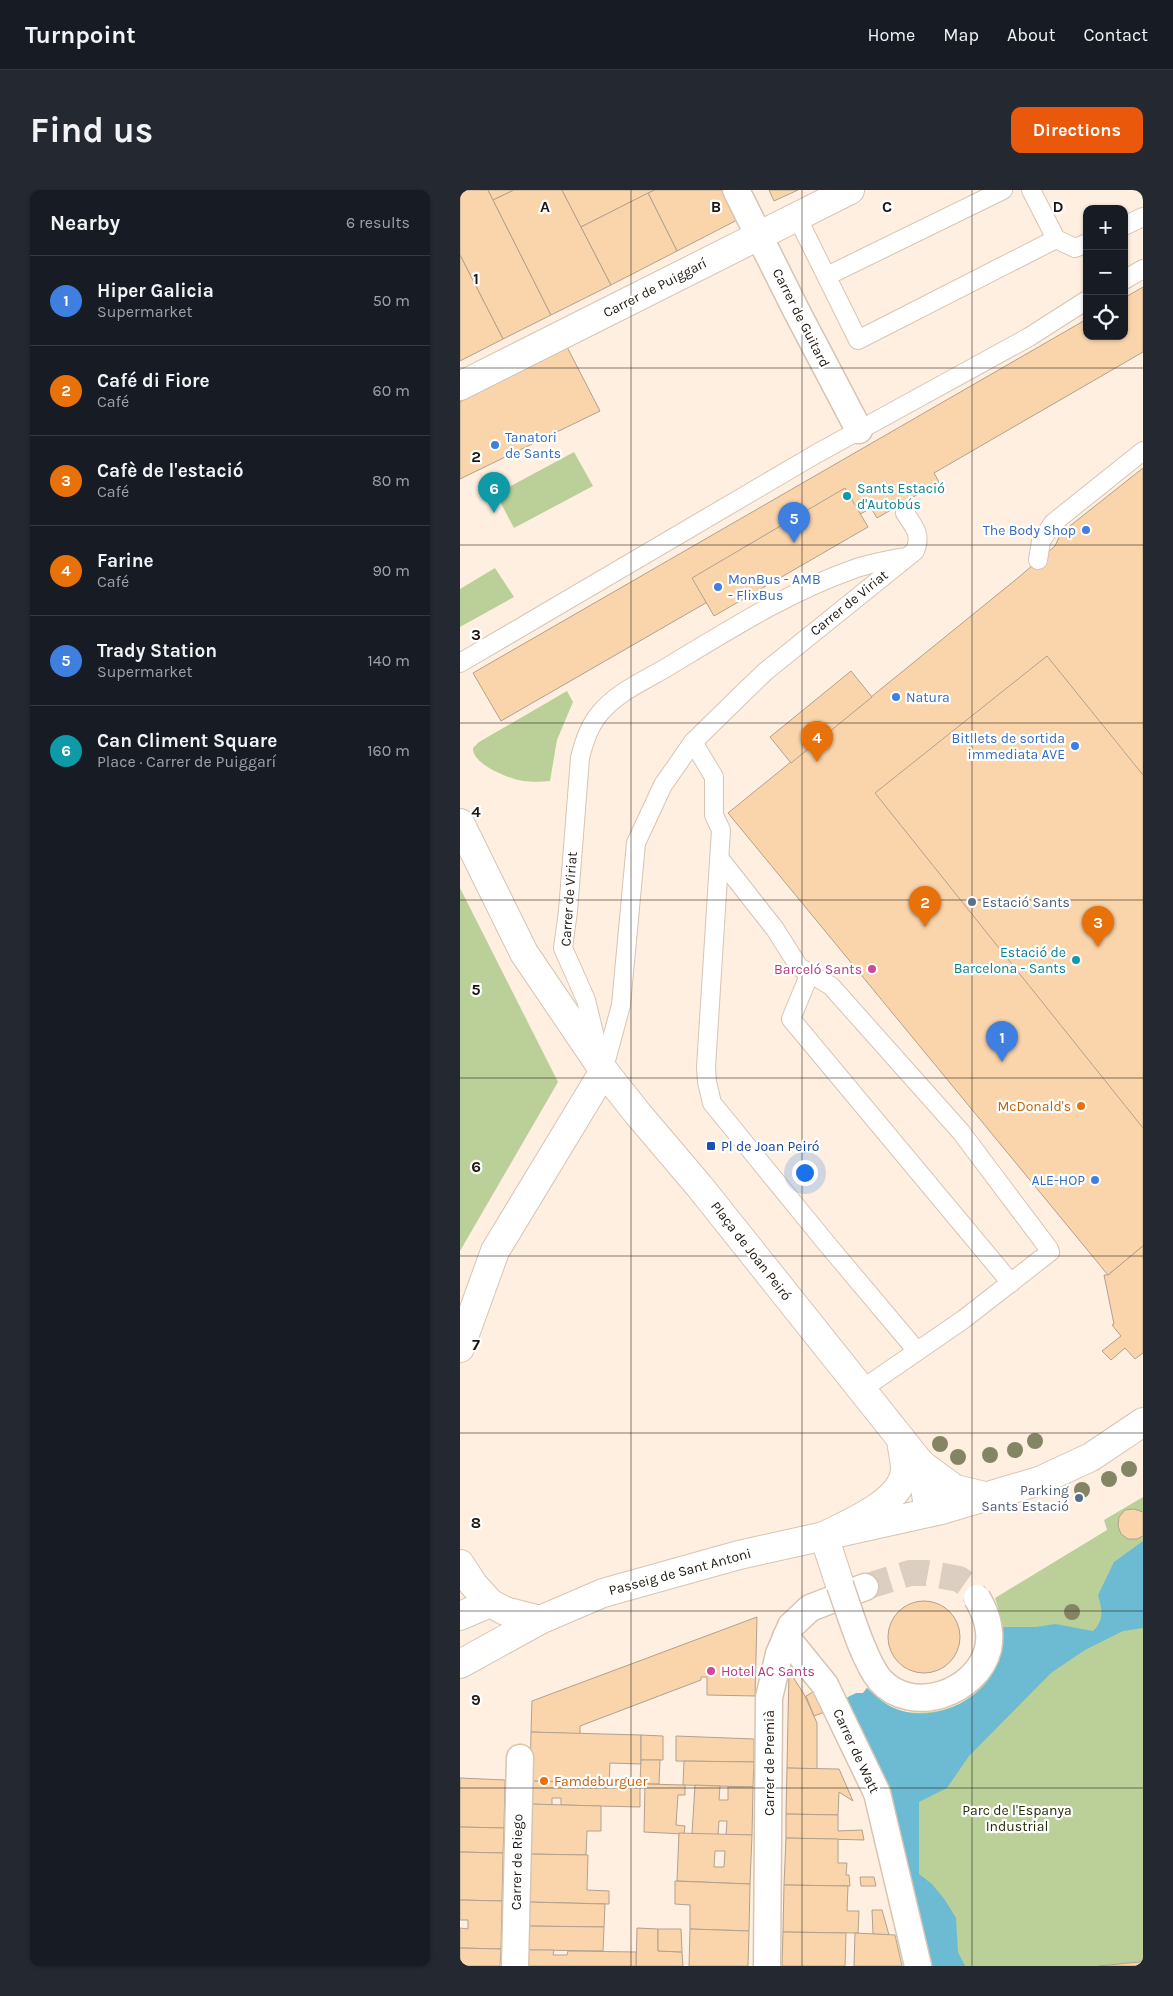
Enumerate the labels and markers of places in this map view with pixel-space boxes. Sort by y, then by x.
place label: Tanatori de Sants [505,429,561,462]
marker: Tanatori de Sants [489,439,501,451]
pin: 6 [478,472,510,513]
place label: Sants Estació d'Autobús [857,480,945,513]
marker: Sants Estació d'Autobús [841,490,853,502]
pin: 5 [778,502,810,543]
place label: The Body Shop [983,522,1076,539]
marker: The Body Shop [1080,524,1092,536]
place label: MonBus - AMB - FlixBus [728,571,821,604]
marker: MonBus - AMB - FlixBus [712,581,724,593]
place label: Natura [906,689,950,706]
marker: Natura [890,691,902,703]
pin: 4 [801,721,833,762]
place label: Bitllets de sortida immediata AVE [952,730,1065,763]
marker: Bitllets de sortida immediata AVE [1069,740,1081,752]
pin: 2 [909,886,941,927]
place label: Estació Sants [982,894,1070,911]
marker: Estació Sants [966,896,978,908]
pin: 3 [1082,906,1114,947]
place label: Estació de Barcelona - Sants [954,944,1066,977]
marker: Estació de Barcelona - Sants [1070,954,1082,966]
place label: Barceló Sants [774,961,862,978]
marker: Barceló Sants [866,963,878,975]
pin: 1 [986,1021,1018,1062]
place label: McDonald's [997,1098,1071,1115]
marker: McDonald's [1075,1100,1087,1112]
place label: Pl de Joan Peiró [721,1138,819,1155]
marker: Pl de Joan Peiró [705,1140,717,1152]
place label: ALE-HOP [1032,1172,1085,1189]
marker: ALE-HOP [1089,1174,1101,1186]
place label: Parking Sants Estació [981,1482,1069,1515]
marker: Parking Sants Estació [1073,1492,1085,1504]
place label: Hotel AC Sants [721,1663,815,1680]
marker: Hotel AC Sants [705,1665,717,1677]
place label: Famdeburguer [554,1773,648,1790]
marker: Famdeburguer [538,1775,550,1787]

